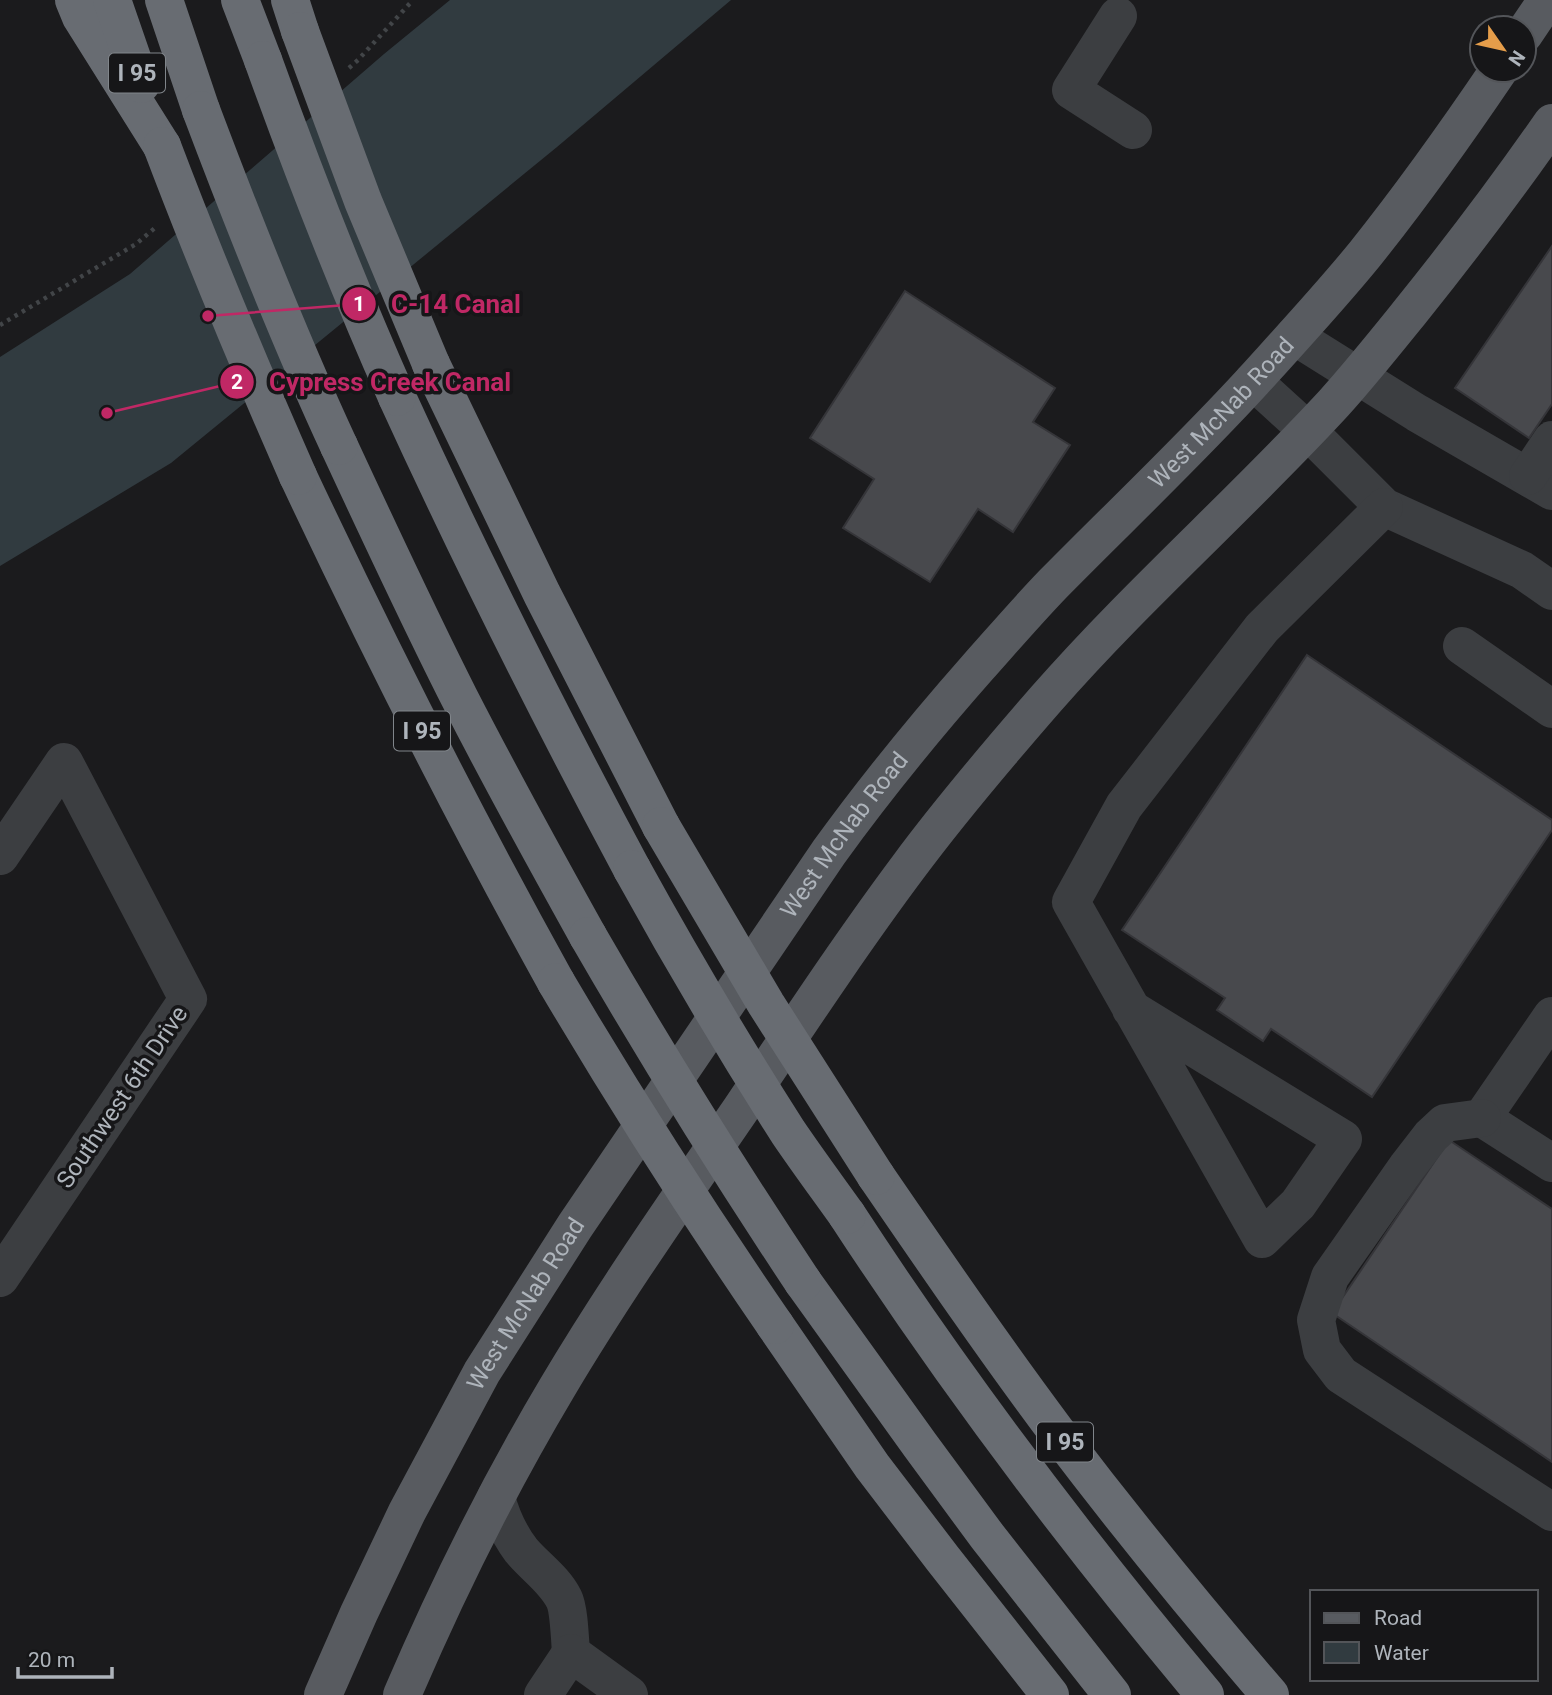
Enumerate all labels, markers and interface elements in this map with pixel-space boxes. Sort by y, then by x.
north arrow [1468,14,1538,84]
text: N [1503,46,1530,70]
road number: I 95 [109,54,165,92]
callout: C-14 Canal [342,280,535,327]
text: C-14 Canal [391,289,521,319]
text: 1 [353,292,365,316]
street label: West McNab Road [1143,331,1300,494]
callout: Cypress Creek Canal [220,359,525,406]
text: Cypress Creek Canal [269,367,511,397]
text: 2 [231,370,243,394]
road number: I 95 [394,712,450,750]
street label: West McNab Road [774,747,914,923]
street label: Southwest 6th Drive [51,1001,193,1193]
street label: West McNab Road [461,1213,590,1395]
road number: I 95 [1037,1422,1093,1462]
legend [1310,1590,1538,1681]
text: Road [1374,1606,1422,1630]
scale bar [18,1636,112,1680]
text: Water [1374,1641,1429,1665]
text: 20 m [28,1648,75,1672]

